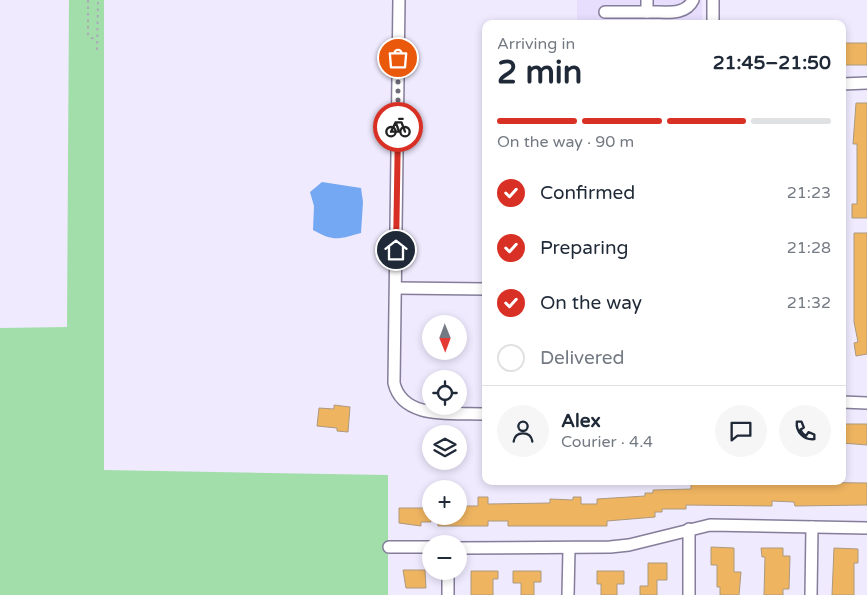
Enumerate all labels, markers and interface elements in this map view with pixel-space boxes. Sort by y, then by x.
text: Arriving in [497,34,575,54]
pin [377,37,419,79]
icon: bag [384,44,412,72]
text: 21:45–21:50 [713,52,831,74]
text: 2 min [497,54,582,92]
courier [373,102,423,152]
icon: bike [384,113,412,141]
text: On the way · 90 m [497,132,634,152]
icon: check [497,179,525,207]
text: Confirmed [540,182,635,204]
text: 21:23 [787,183,831,203]
pin [375,229,417,271]
icon: check [497,234,525,262]
icon: home [382,236,410,264]
text: Preparing [540,237,629,259]
text: 21:28 [787,238,831,258]
icon: check [497,289,525,317]
text: On the way [540,292,642,314]
text: 21:32 [787,293,831,313]
north arrow [422,315,468,360]
map controls [422,315,467,580]
text: Delivered [540,347,625,369]
button: locate [422,370,467,415]
button: person [497,405,549,457]
button: chat [715,405,767,457]
button: phone [779,405,831,457]
text: Alex [561,410,601,432]
button: layers [422,425,467,470]
text: Courier · 4.4 [561,432,653,452]
button: + [422,480,467,525]
button: − [422,535,467,580]

